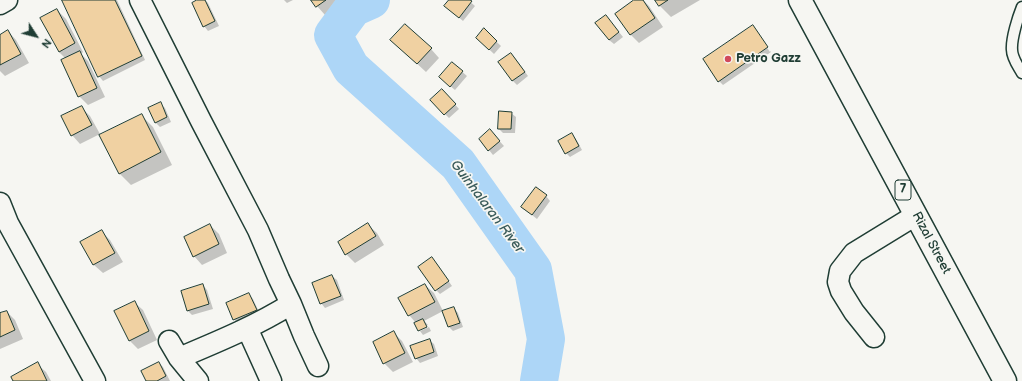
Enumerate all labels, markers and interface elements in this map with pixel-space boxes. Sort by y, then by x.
north arrow [16,16,56,56]
text: N [38,36,54,51]
place label: Petro Gazz [736,51,801,67]
marker: Petro Gazz [723,54,733,64]
water label: Guinhalaran River [446,157,528,257]
road number: 7 [895,180,911,200]
street label: Rizal Street [908,209,954,277]

